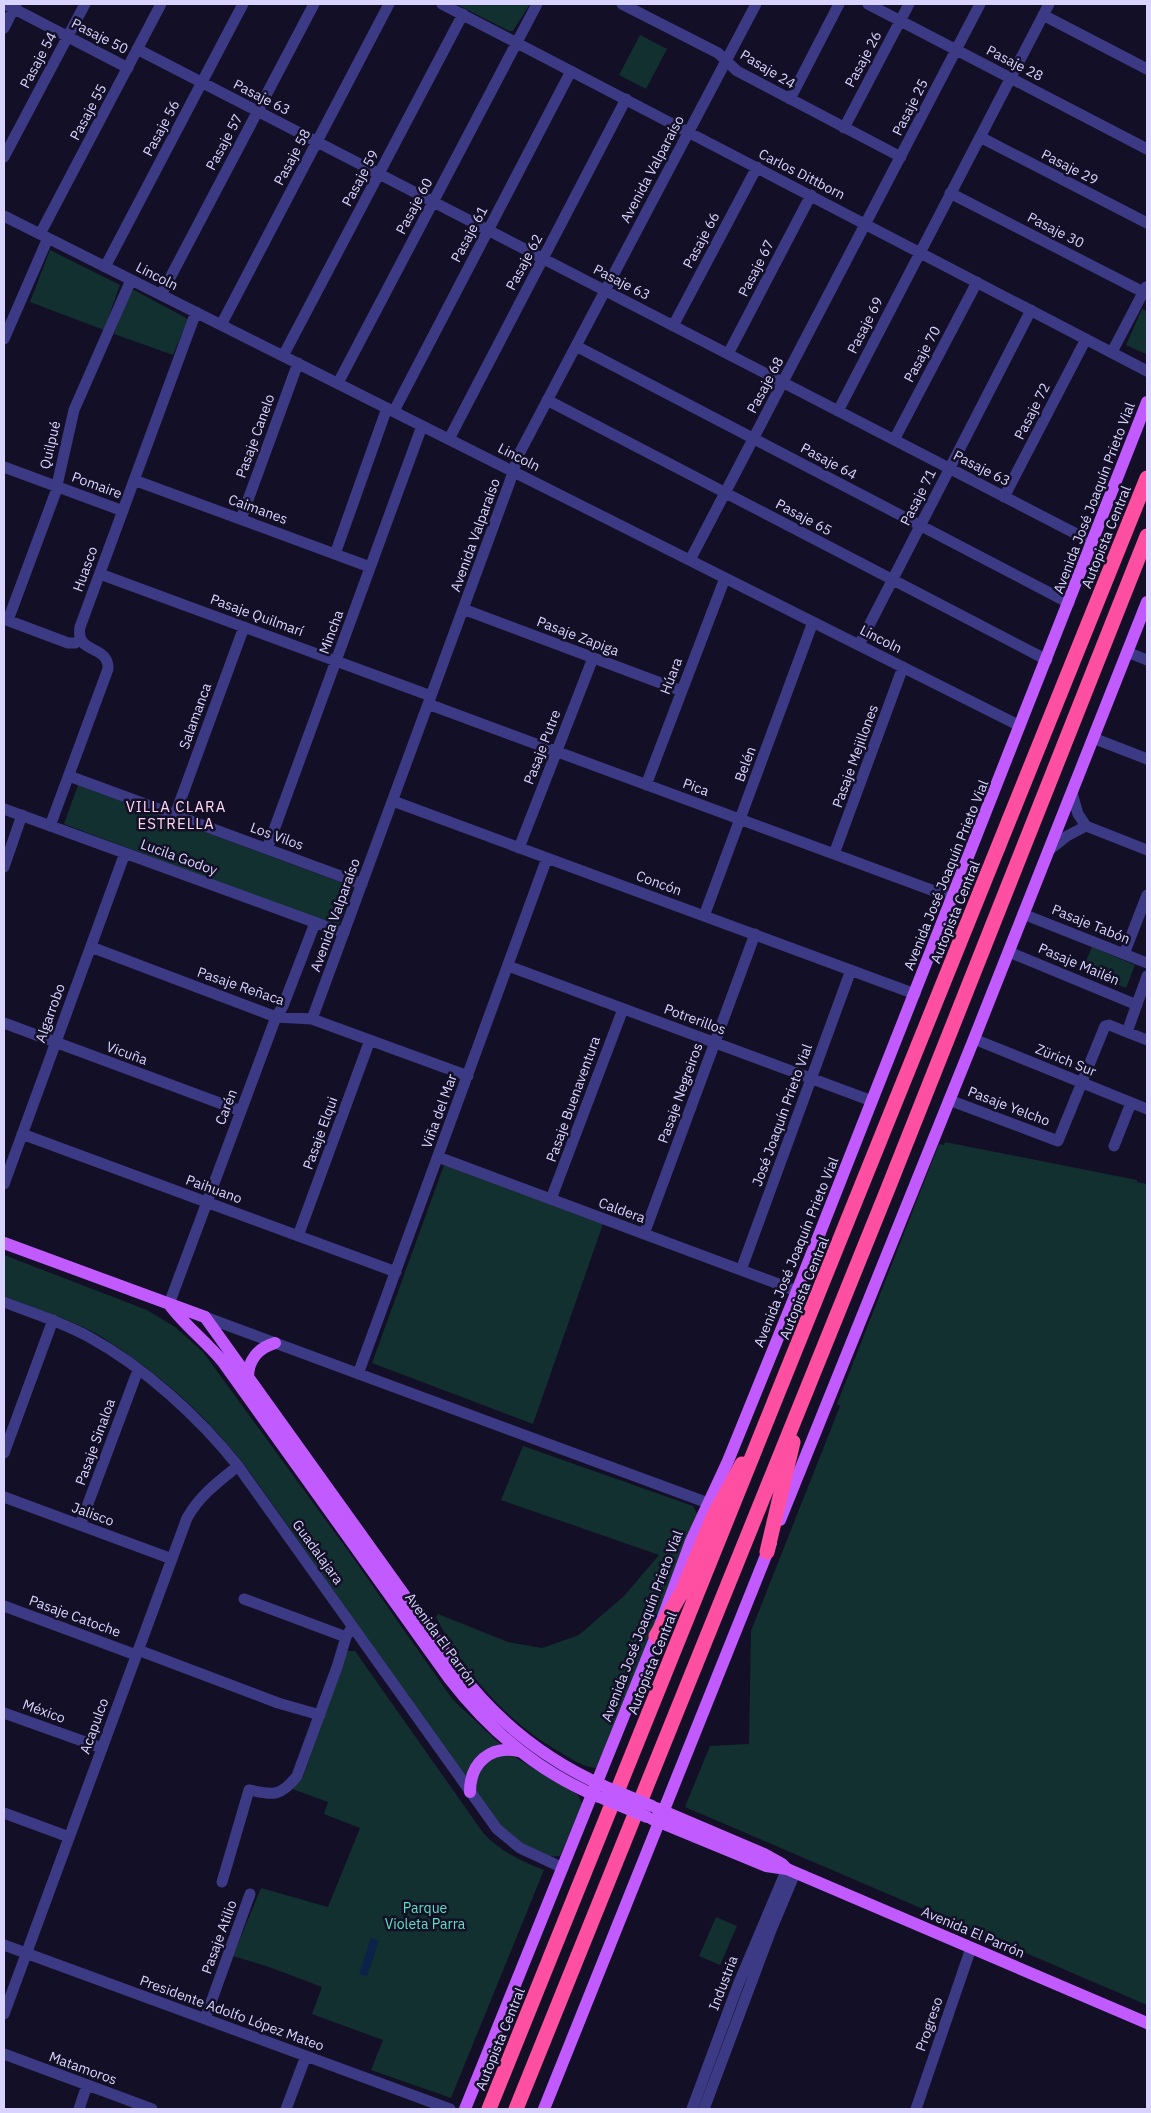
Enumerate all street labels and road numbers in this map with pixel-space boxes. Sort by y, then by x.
street label: Pasaje 50 [69,14,131,58]
street label: Pasaje 26 [841,28,885,90]
street label: Pasaje 54 [16,29,60,91]
street label: Pasaje 28 [984,41,1046,85]
street label: Pasaje 24 [737,45,799,93]
street label: Pasaje 63 [231,75,293,119]
street label: Pasaje 25 [888,76,932,138]
street label: Pasaje 55 [66,81,110,143]
street label: Pasaje 56 [139,97,183,159]
street label: Pasaje 57 [202,111,246,173]
street label: Avenida Valparaíso [616,112,688,226]
street label: Pasaje 58 [270,126,314,188]
street label: Carlos Dittborn [756,144,848,204]
street label: Pasaje 29 [1039,145,1101,189]
street label: Pasaje 59 [338,147,382,209]
street label: Pasaje 60 [392,175,436,237]
street label: Pasaje 61 [447,203,491,265]
street label: Pasaje 30 [1025,208,1087,252]
street label: Pasaje 66 [679,209,723,271]
street label: Pasaje 62 [502,231,546,293]
street label: Pasaje 67 [734,237,778,299]
street label: Lincoln [133,258,181,294]
street label: Pasaje 63 [591,260,653,304]
street label: Pasaje 69 [843,294,887,356]
street label: Pasaje 70 [900,323,944,385]
street label: Pasaje 68 [743,354,787,416]
street label: Pasaje 72 [1010,380,1054,442]
street label: Pasaje Canelo [231,391,279,480]
street label: Avenida José Joaquín Prieto Vial [1049,400,1139,596]
street label: Quilpué [36,419,64,471]
street label: Lincoln [495,439,543,475]
street label: Pasaje 64 [798,439,860,483]
street label: Pasaje 63 [951,446,1013,490]
street label: Pasaje 71 [896,466,940,528]
street label: Pomaire [69,468,125,502]
street label: Avenida Valparaíso [446,476,504,594]
street label: Autopista Central [1077,483,1135,591]
street label: Caimanes [226,490,290,528]
street label: Pasaje 65 [773,495,835,539]
street label: Huasco [69,544,102,594]
street label: Pasaje Quilmarí [208,590,307,640]
street label: Mincha [315,607,347,656]
street label: Pasaje Zapiga [534,612,622,660]
street label: Lincoln [857,621,905,657]
street label: Húara [656,655,686,697]
street label: Salamanca [175,680,215,752]
street label: Pasaje Mejillones [828,702,882,810]
street label: Pasaje Putre [519,707,565,787]
street label: Belén [730,744,760,784]
street label: Pica [680,774,712,800]
street label: Avenida José Joaquín Prieto Vial [900,777,993,973]
street label: Los Vilos [248,818,306,854]
street label: Lucila Godoy [138,835,220,879]
street label: Avenida Valparaíso [306,856,364,974]
street label: Autopista Central [926,858,984,966]
street label: Concón [634,866,684,900]
street label: Pasaje Tabón [1049,900,1133,948]
street label: Pasaje Mailén [1036,939,1122,989]
street label: Pasaje Reñaca [195,963,287,1009]
street label: Algarrobo [31,981,69,1045]
street label: Potrerillos [662,1000,729,1039]
street label: Pasaje Buenaventura [542,1033,604,1164]
street label: Vicuña [104,1037,151,1069]
street label: Pasaje Negreiros [653,1040,707,1146]
street label: Zürich Sur [1033,1040,1099,1080]
street label: José Joaquín Prieto Vial [748,1041,816,1189]
street label: Viña del Mar [417,1071,461,1151]
street label: Pasaje Yelcho [965,1082,1053,1130]
street label: Carén [211,1087,241,1127]
street label: Pasaje Elqui [299,1094,341,1172]
street label: Avenida José Joaquín Prieto Vial [750,1154,843,1350]
street label: Paihuano [183,1171,245,1208]
street label: Caldera [596,1193,648,1227]
street label: Autopista Central [775,1234,833,1342]
street label: Pasaje Sinaloa [71,1396,119,1488]
street label: Jalisco [69,1498,117,1530]
street label: Guadalajara [289,1516,348,1588]
street label: Avenida José Joaquín Prieto Vial [597,1528,687,1724]
street label: Avenida El Parrón [401,1589,481,1689]
street label: Pasaje Catoche [27,1591,124,1641]
street label: Autopista Central [623,1609,681,1717]
street label: México [20,1695,68,1727]
street label: Acapulco [76,1695,112,1756]
street label: Pasaje Atilio [197,1898,241,1976]
street label: Avenida El Parrón [919,1902,1027,1962]
street label: Industria [704,1953,742,2013]
street label: Presidente Adolfo López Mateo [137,1971,327,2055]
street label: Autopista Central [471,1985,529,2093]
street label: Progreso [911,1994,947,2053]
street label: Matamoros [47,2047,120,2089]

